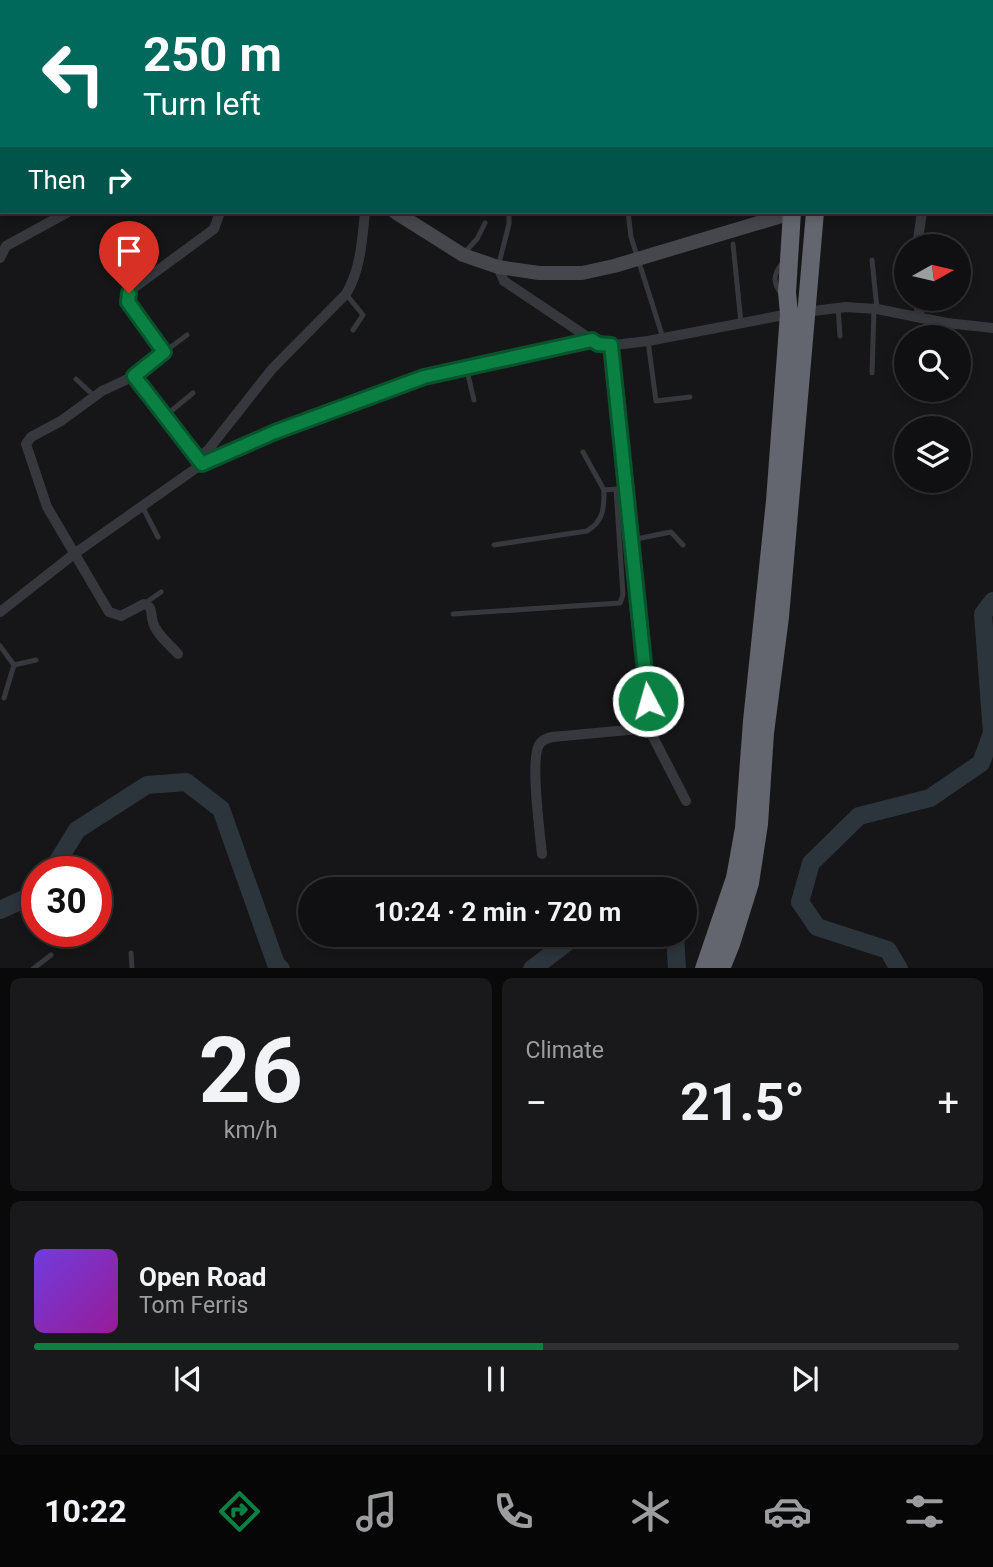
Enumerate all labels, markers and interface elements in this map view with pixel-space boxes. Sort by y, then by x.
text: 250 m [143,26,282,83]
icon: left [28,28,119,119]
text: Turn left [143,85,261,123]
icon: right [100,161,138,199]
text: Then [28,165,86,195]
pin [99,221,159,293]
icon: arrive [110,232,148,270]
north arrow [894,234,971,312]
map controls [894,234,971,493]
button: search [894,325,971,402]
button: layers [894,416,971,493]
position arrow [611,664,685,738]
speed limit sign: 30 [21,856,112,947]
text: 10:24 · 2 min · 720 m [374,897,621,927]
text: 26 [199,1018,303,1124]
text: Climate [526,1037,604,1064]
text: 21.5° [680,1072,805,1133]
text: − [526,1081,547,1125]
text: + [937,1081,959,1125]
text: km/h [224,1117,278,1144]
text: Open Road [139,1262,267,1292]
text: Tom Ferris [139,1292,248,1319]
icon: previous [169,1360,207,1398]
icon: pause [477,1360,515,1398]
icon: next [786,1360,824,1398]
icon: directions [215,1487,264,1536]
icon: music [352,1487,401,1536]
icon: phone [489,1487,538,1536]
icon: climate [626,1487,675,1536]
icon: car [763,1487,812,1536]
icon: filters [900,1487,949,1536]
text: 10:22 [44,1492,126,1530]

